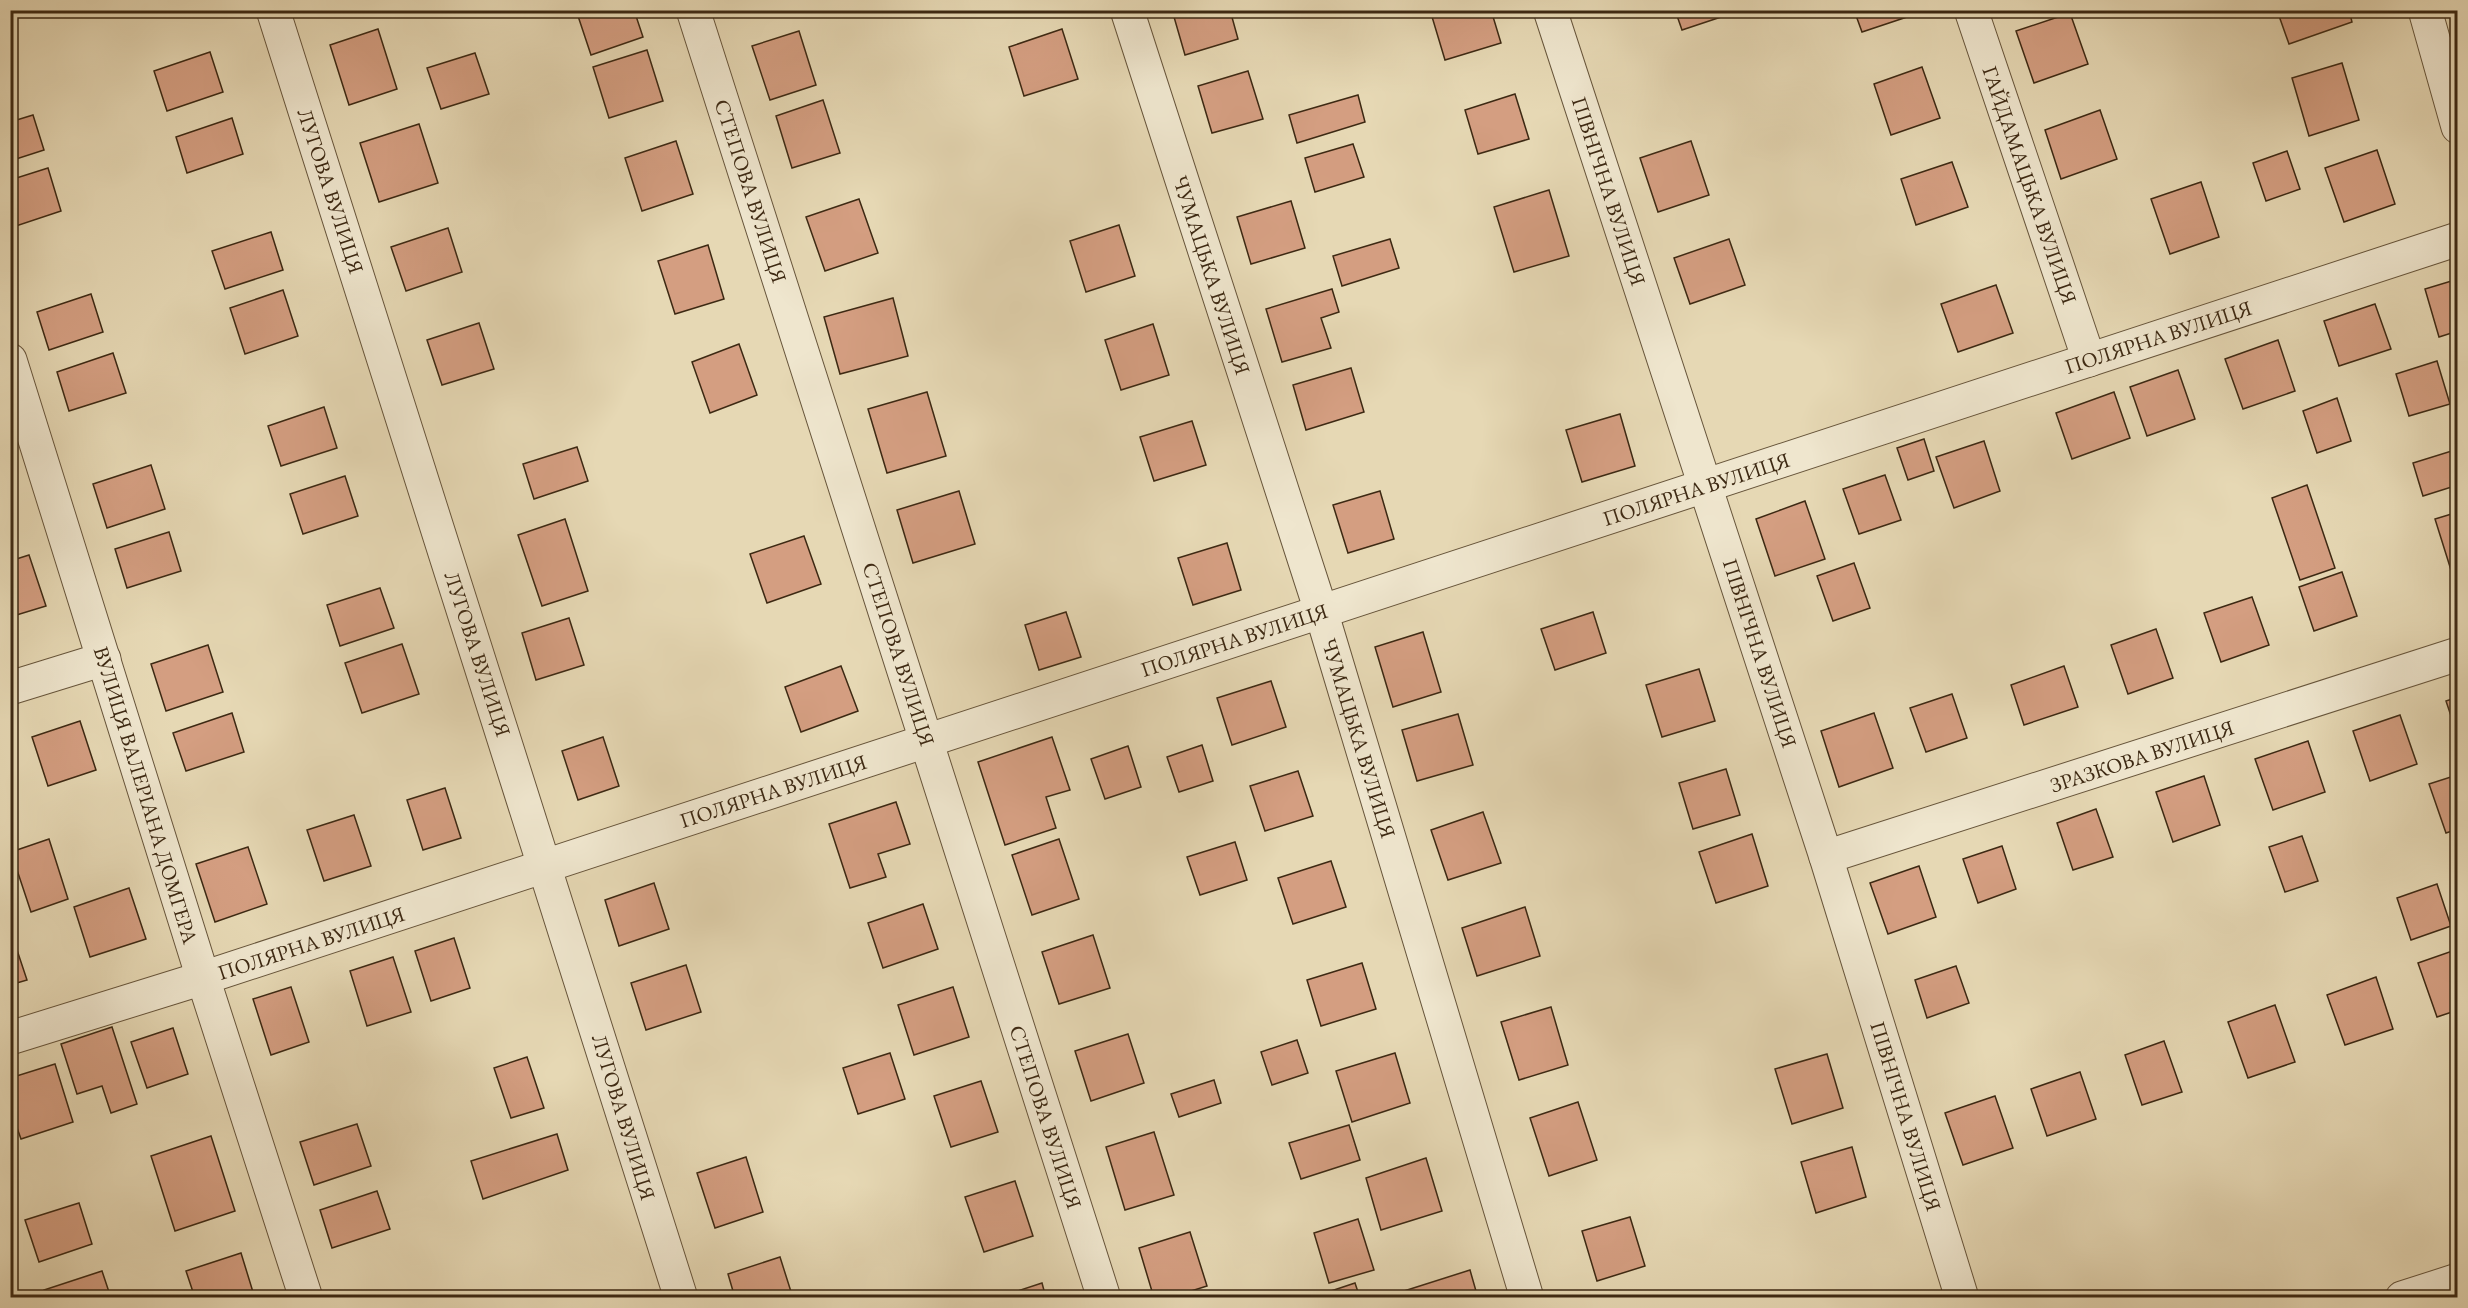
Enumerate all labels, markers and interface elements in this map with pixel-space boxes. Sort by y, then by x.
street label: ГАЙДАМАЦЬКА ВУЛИЦЯ [1977,62,2083,308]
street label: ПІВНІЧНА ВУЛИЦЯ [1566,93,1652,289]
street label: СТЕПОВА ВУЛИЦЯ [709,96,793,286]
street label: ЛУГОВА ВУЛИЦЯ [292,105,370,277]
street label: ЧУМАЦЬКА ВУЛИЦЯ [1167,172,1257,378]
street label: ПОЛЯРНА ВУЛИЦЯ [2061,294,2255,380]
street label: ПОЛЯРНА ВУЛИЦЯ [1599,446,1793,532]
street label: ПІВНІЧНА ВУЛИЦЯ [1717,555,1803,751]
street label: СТЕПОВА ВУЛИЦЯ [857,559,941,749]
street label: ЛУГОВА ВУЛИЦЯ [439,568,517,740]
street label: ПОЛЯРНА ВУЛИЦЯ [1137,597,1331,683]
street label: ЧУМАЦЬКА ВУЛИЦЯ [1316,635,1402,841]
street label: ВУЛИЦЯ ВАЛЕРІАНА ДОМГЕРА [88,643,204,947]
street label: ЗРАЗКОВА ВУЛИЦЯ [2047,714,2237,798]
street label: ПОЛЯРНА ВУЛИЦЯ [676,748,870,834]
street label: ПОЛЯРНА ВУЛИЦЯ [214,900,408,986]
street label: ПІВНІЧНА ВУЛИЦЯ [1864,1018,1948,1214]
street label: СТЕПОВА ВУЛИЦЯ [1004,1022,1088,1212]
street label: ЛУГОВА ВУЛИЦЯ [586,1031,662,1203]

